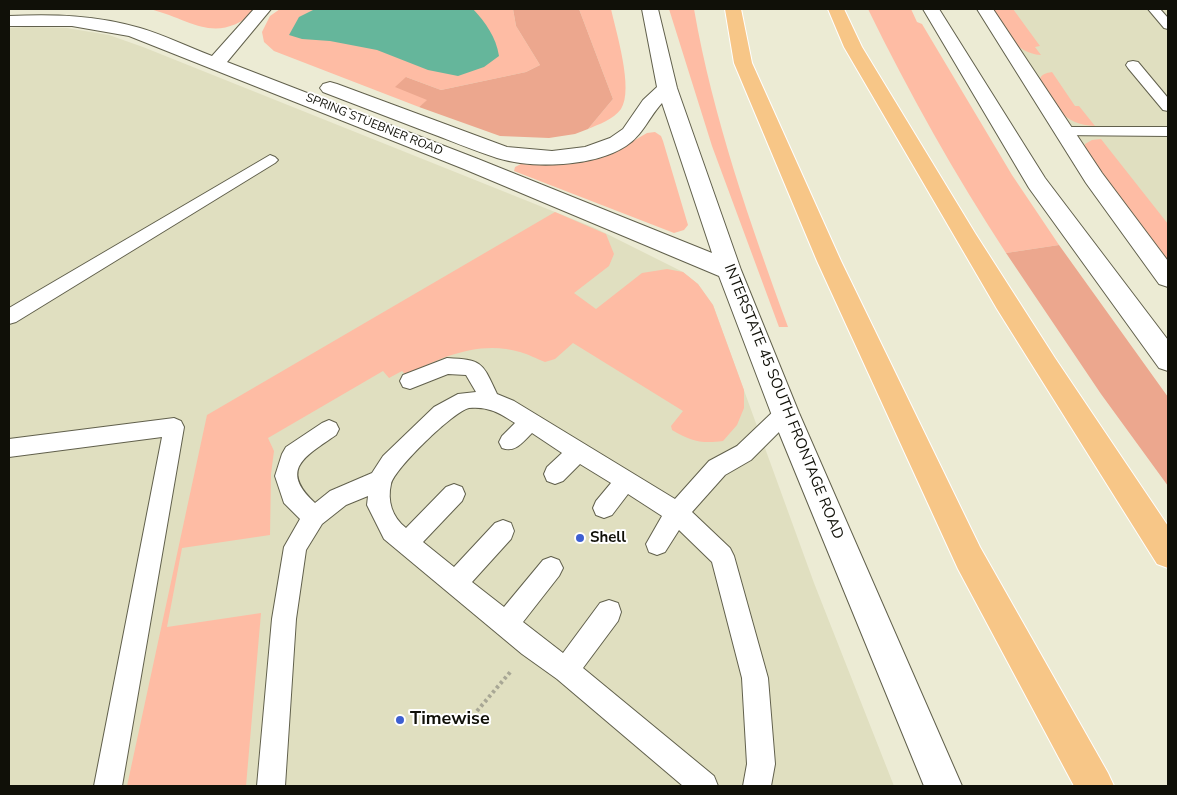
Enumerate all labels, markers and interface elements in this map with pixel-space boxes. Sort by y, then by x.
street label: SPRING STUEBNER ROAD [303,91,445,159]
street label: INTERSTATE 45 SOUTH FRONTAGE ROAD [719,262,847,542]
place label: Shell [590,529,626,547]
marker: Shell [574,532,586,544]
place label: Timewise [410,709,490,731]
marker: Timewise [394,714,406,726]

